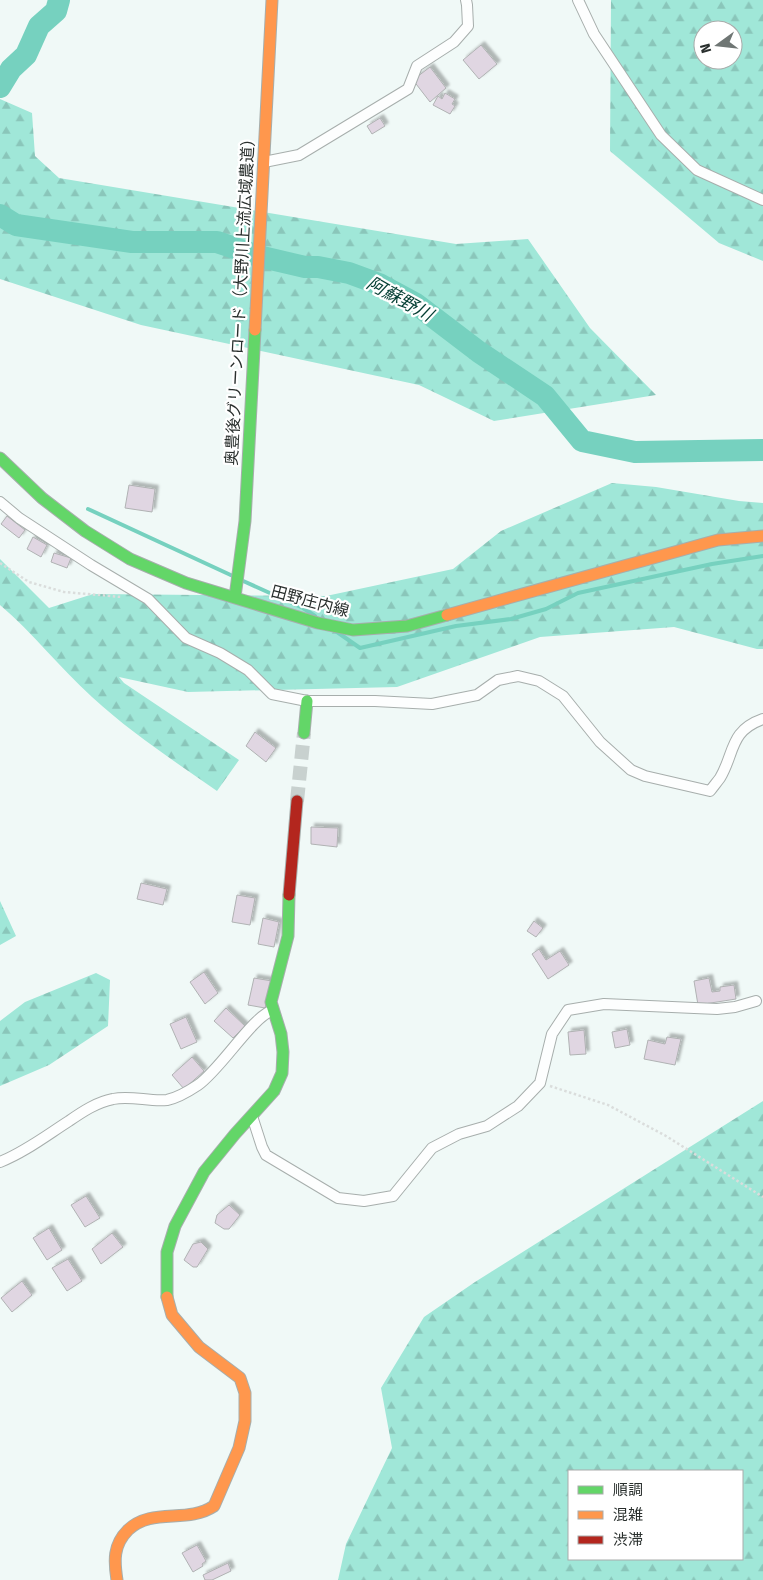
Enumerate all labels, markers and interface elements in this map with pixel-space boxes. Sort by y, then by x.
north arrow [693,20,743,70]
text: N [697,42,715,55]
street label: 奥豊後グリーンロード（大野川上流広域農道） [222,130,258,466]
water label: 阿蘇野川 [363,272,439,327]
street label: 田野庄内線 [269,581,351,621]
legend [568,1470,743,1560]
text: 順調 [613,1481,643,1499]
text: 混雑 [613,1506,643,1524]
text: 渋滞 [613,1531,643,1549]

